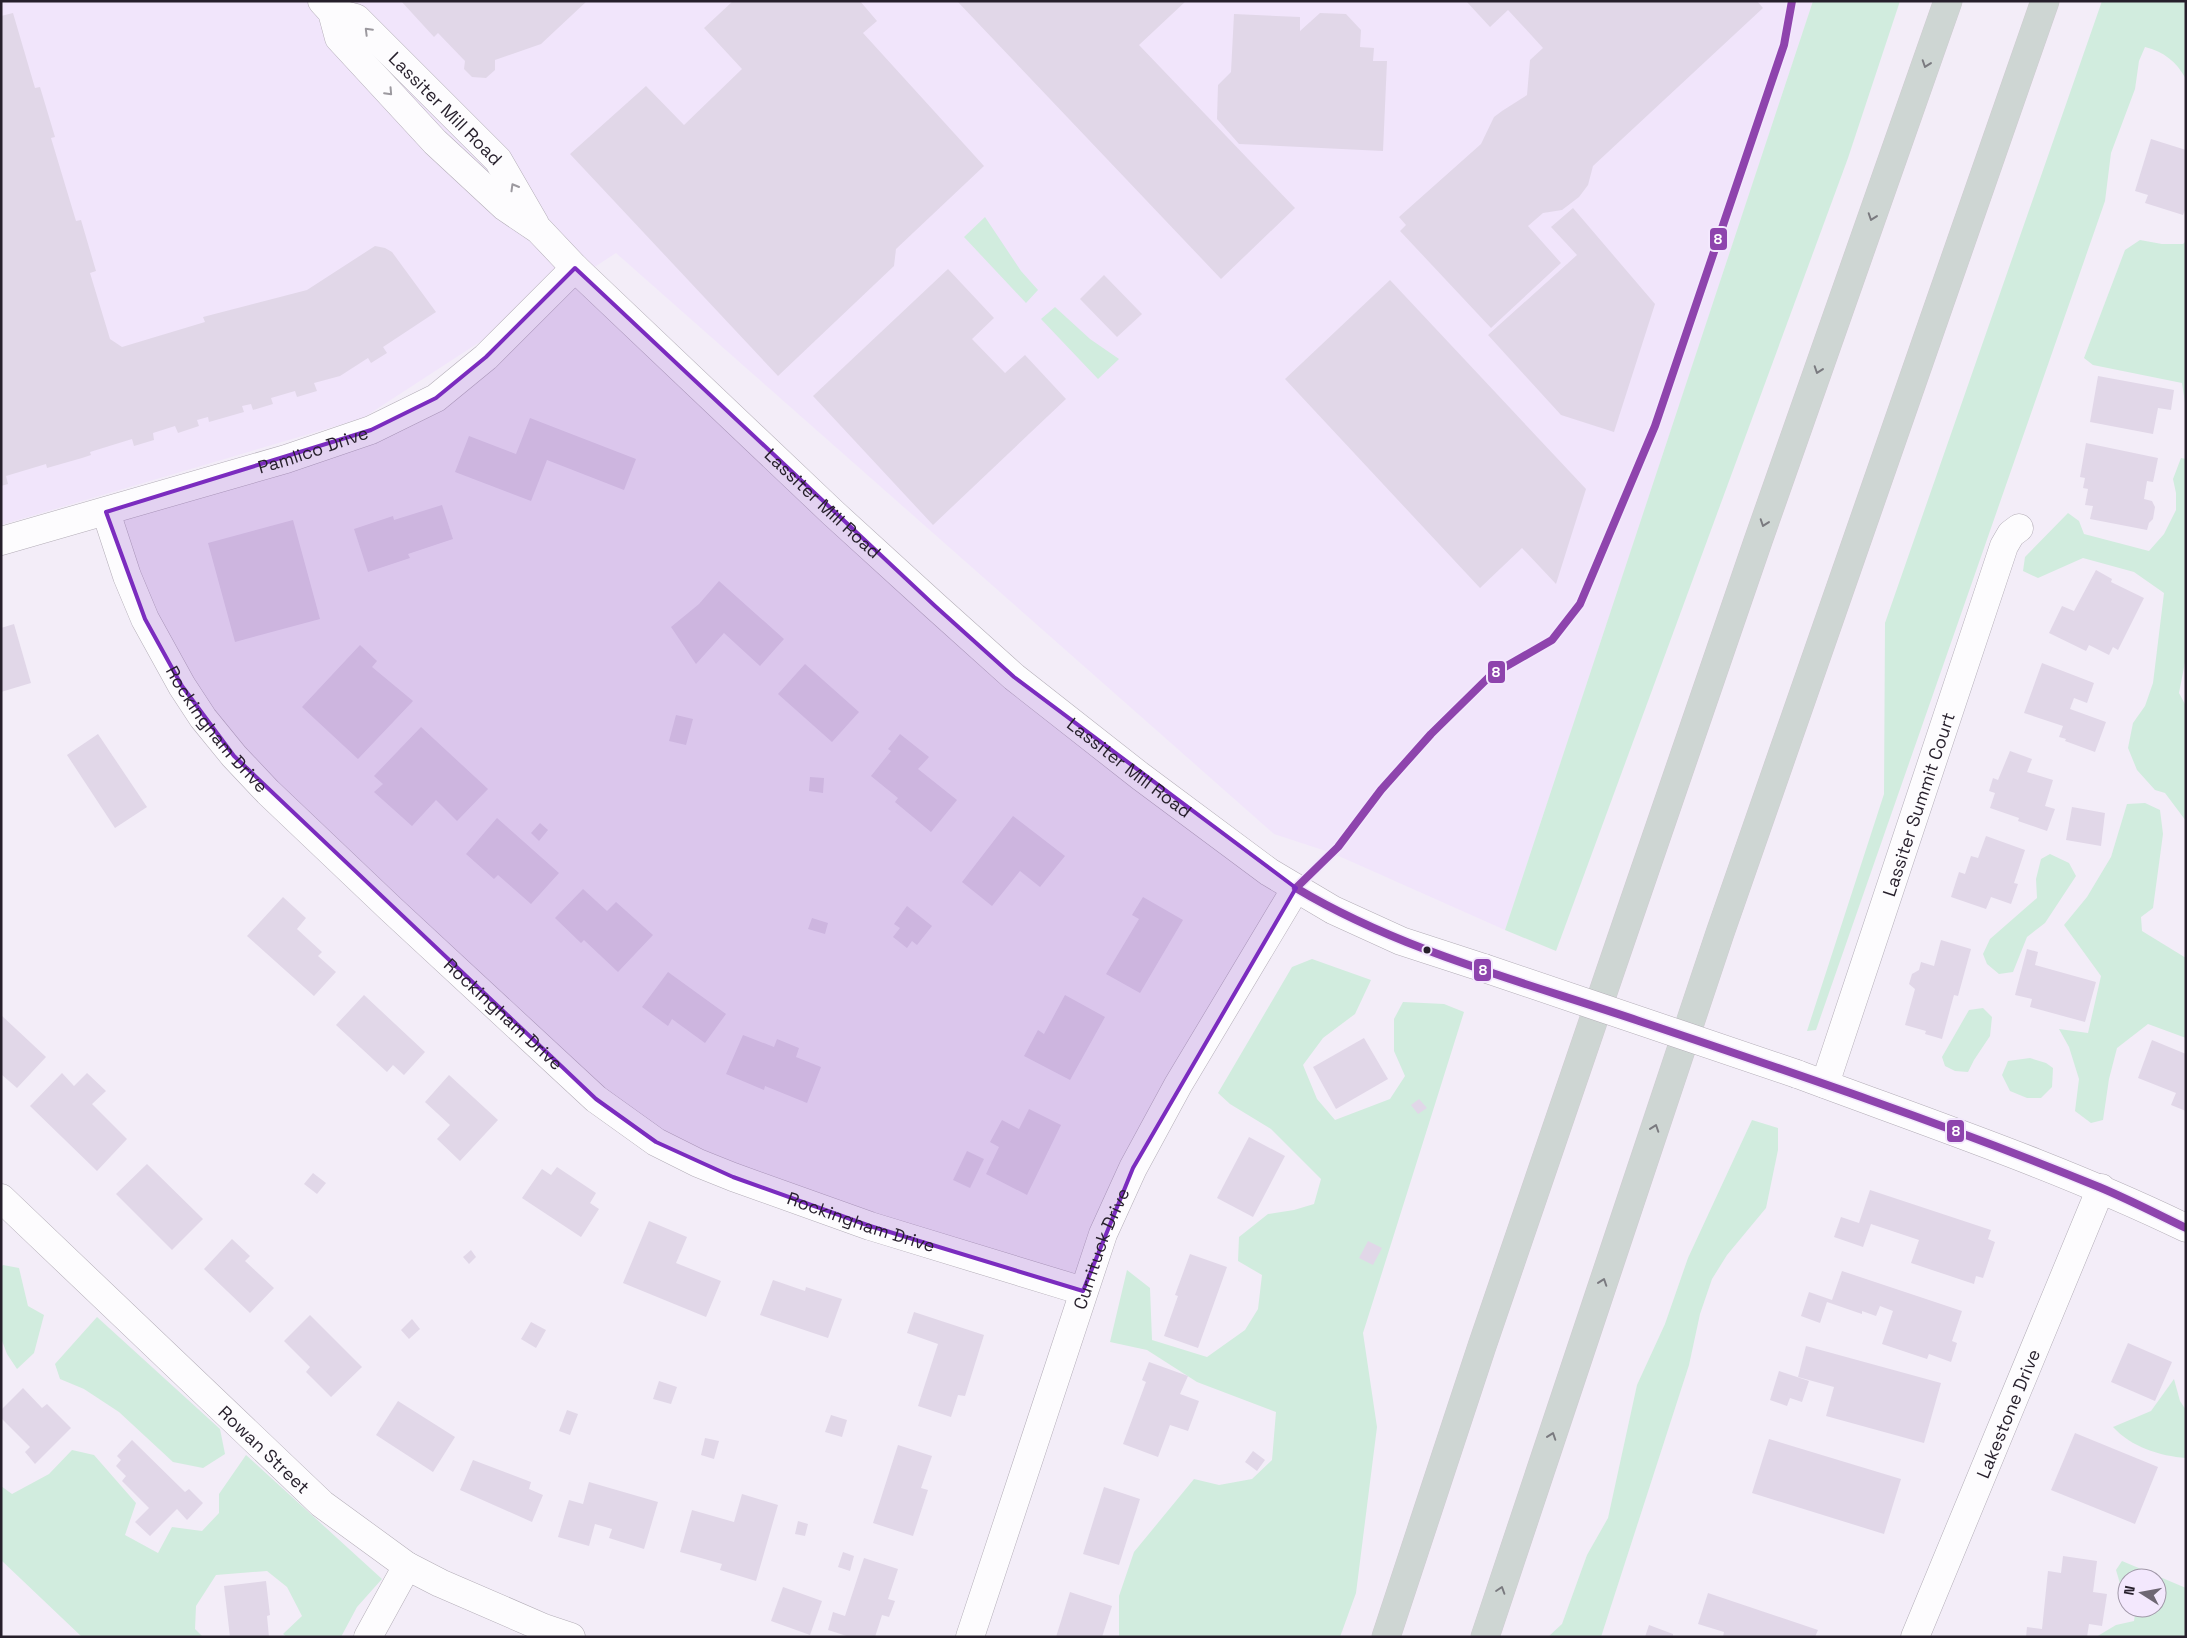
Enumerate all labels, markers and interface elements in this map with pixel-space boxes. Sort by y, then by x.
one-way arrow [365,28,374,37]
street label: Lassiter Mill Road [384,46,508,170]
one-way arrow [1922,59,1932,67]
one-way arrow [383,87,392,96]
one-way arrow [511,184,521,193]
one-way arrow [1868,212,1878,221]
line badge: 8 [1709,227,1728,251]
text: 8 [1714,230,1723,248]
one-way arrow [1814,365,1824,374]
street label: Pamlico Drive [255,420,371,478]
street label: Lassiter Mill Road [760,443,886,563]
one-way arrow [1760,519,1770,527]
line badge: 8 [1487,660,1506,684]
street label: Rockingham Drive [161,661,274,797]
text: 8 [1492,663,1501,681]
street label: Lassiter Summit Court [1877,709,1959,899]
street label: Lassiter Mill Road [1063,712,1197,822]
unlabelled marker [1422,945,1432,955]
street label: Rockingham Drive [439,953,568,1075]
line badge: 8 [1473,958,1492,982]
text: 8 [1479,961,1488,979]
line badge: 8 [1946,1119,1965,1143]
text: 8 [1952,1122,1961,1140]
one-way arrow [1649,1124,1659,1133]
street label: Currituck Drive [1067,1184,1134,1312]
street label: Rockingham Drive [784,1186,938,1257]
one-way arrow [1598,1278,1608,1287]
street label: Lakestone Drive [1971,1345,2045,1482]
street label: Rowan Street [214,1400,315,1498]
one-way arrow [1546,1433,1556,1441]
north arrow [2117,1568,2167,1618]
text: N [2120,1584,2139,1597]
one-way arrow [1495,1587,1505,1595]

